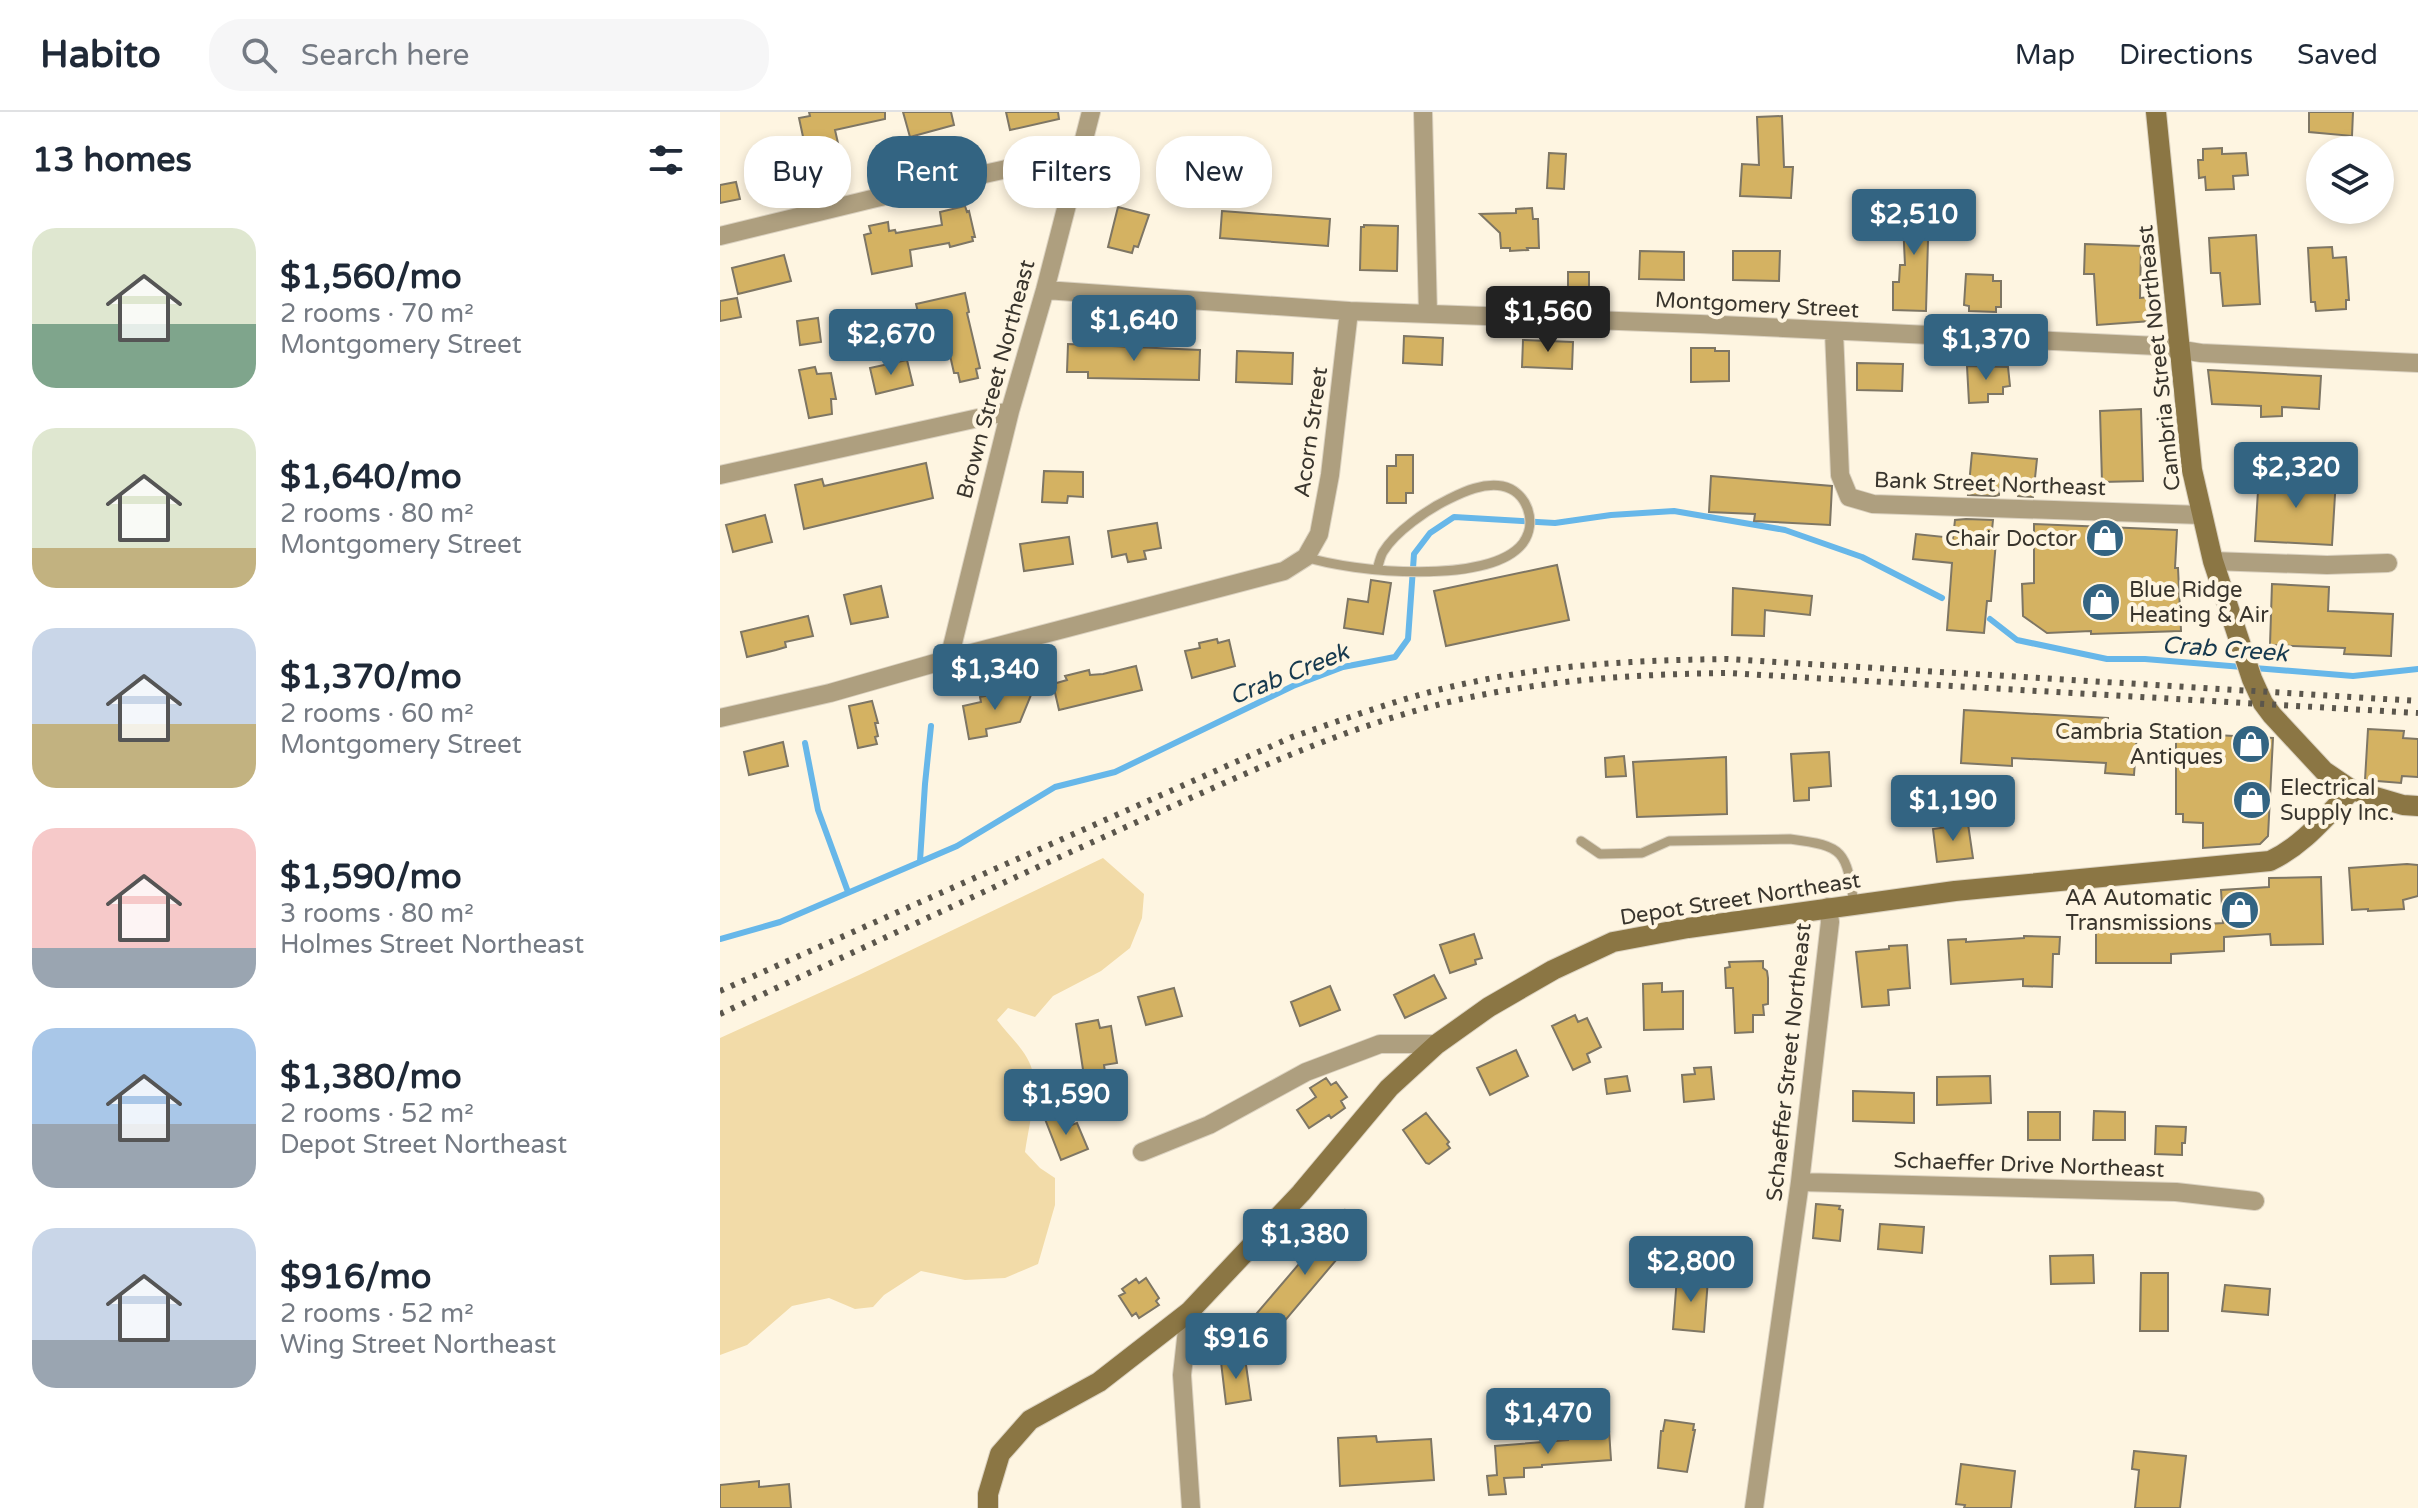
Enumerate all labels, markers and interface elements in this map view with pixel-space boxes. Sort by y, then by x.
search box [209,19,769,91]
text: Habito [40,32,161,78]
icon: search [237,33,281,77]
text: Search here [301,37,470,74]
text: Map [2015,38,2075,72]
text: Directions [2119,38,2253,72]
text: Saved [2297,38,2378,72]
chip: Buy [744,136,851,208]
chip: Rent [867,136,987,208]
chip: Filters [1003,136,1140,208]
chip: New [1156,136,1272,208]
map controls [2306,136,2394,224]
button: layers [2306,136,2394,224]
icon: filters [644,138,688,182]
text: 13 homes [32,140,192,181]
pin: $2,510 [1849,189,1979,257]
text: $2,510 [1870,199,1958,230]
street label: Cambria Street Northeast [2132,224,2186,492]
text: $1,560/mo [280,257,462,298]
street label: Brown Street Northeast [952,257,1040,502]
icon: home [96,260,192,356]
pin: $1,560 [1483,286,1613,354]
street label: Montgomery Street [1654,287,1860,323]
pin: $1,640 [1069,295,1199,363]
text: $1,560 [1504,296,1592,327]
text: 2 rooms · 70 m² [280,298,474,329]
text: $1,640 [1090,305,1178,336]
pin: $2,670 [826,309,956,377]
pin: $1,370 [1921,314,2051,382]
text: $2,670 [847,319,935,350]
text: $1,370 [1942,324,2030,355]
text: Montgomery Street [280,329,522,360]
street label: Acorn Street [1289,365,1333,499]
pin: $2,320 [2231,442,2361,510]
text: $2,320 [2252,452,2340,483]
text: $1,640/mo [280,457,462,498]
icon: home [96,460,192,556]
street label: Bank Street Northeast [1874,467,2106,501]
text: 2 rooms · 80 m² [280,498,474,529]
shop icon: Chair Doctor [2084,517,2126,559]
place label: Chair Doctor [1945,526,2078,552]
text: Montgomery Street [280,529,522,560]
place label: Blue Ridge Heating & Air [2129,577,2269,628]
shop icon: Blue Ridge Heating & Air [2080,581,2122,623]
water label: Crab Creek [2161,631,2291,668]
water label: Crab Creek [1225,637,1355,712]
pin: $1,340 [930,644,1060,712]
text: $1,340 [951,654,1039,685]
text: $1,370/mo [280,657,462,698]
icon: home [96,660,192,756]
text: 2 rooms · 60 m² [280,698,474,729]
place label: Cambria Station Antiques [2055,719,2223,770]
shop icon: Cambria Station Antiques [2230,723,2272,765]
text: Montgomery Street [280,729,522,760]
pin: $1,190 [1888,775,2018,843]
place label: Electrical Supply Inc. [2280,775,2394,826]
shop icon: Electrical Supply Inc. [2231,779,2273,821]
text: $1,190 [1909,785,1997,816]
text: $1,590/mo [280,857,462,898]
icon: home [96,860,192,956]
street label: Depot Street Northeast [1618,867,1862,931]
place label: AA Automatic Transmissions [2065,885,2212,936]
shop icon: AA Automatic Transmissions [2219,889,2261,931]
text: 3 rooms · 80 m² [280,898,474,929]
street label: Schaeffer Street Northeast [1761,922,1817,1203]
text: Holmes Street Northeast [280,929,584,960]
text: $1,380/mo [280,1057,462,1098]
icon: home [96,1060,192,1156]
pin: $1,590 [1001,1069,1131,1137]
text: $1,590 [1022,1079,1110,1110]
text: 2 rooms · 52 m² [280,1098,474,1129]
text: Depot Street Northeast [280,1129,567,1160]
street label: Schaeffer Drive Northeast [1893,1147,2165,1183]
pin: $1,380 [1240,1209,1370,1277]
text: $1,380 [1261,1219,1349,1250]
pin: $2,800 [1626,1236,1756,1304]
text: $2,800 [1647,1246,1735,1277]
text: $916/mo [280,1257,431,1298]
icon: home [96,1260,192,1356]
text: 2 rooms · 52 m² [280,1298,474,1329]
pin: $916 [1189,1313,1283,1381]
text: $916 [1203,1323,1269,1354]
text: Wing Street Northeast [280,1329,556,1360]
pin: $1,470 [1483,1388,1613,1456]
text: $1,470 [1504,1398,1592,1429]

